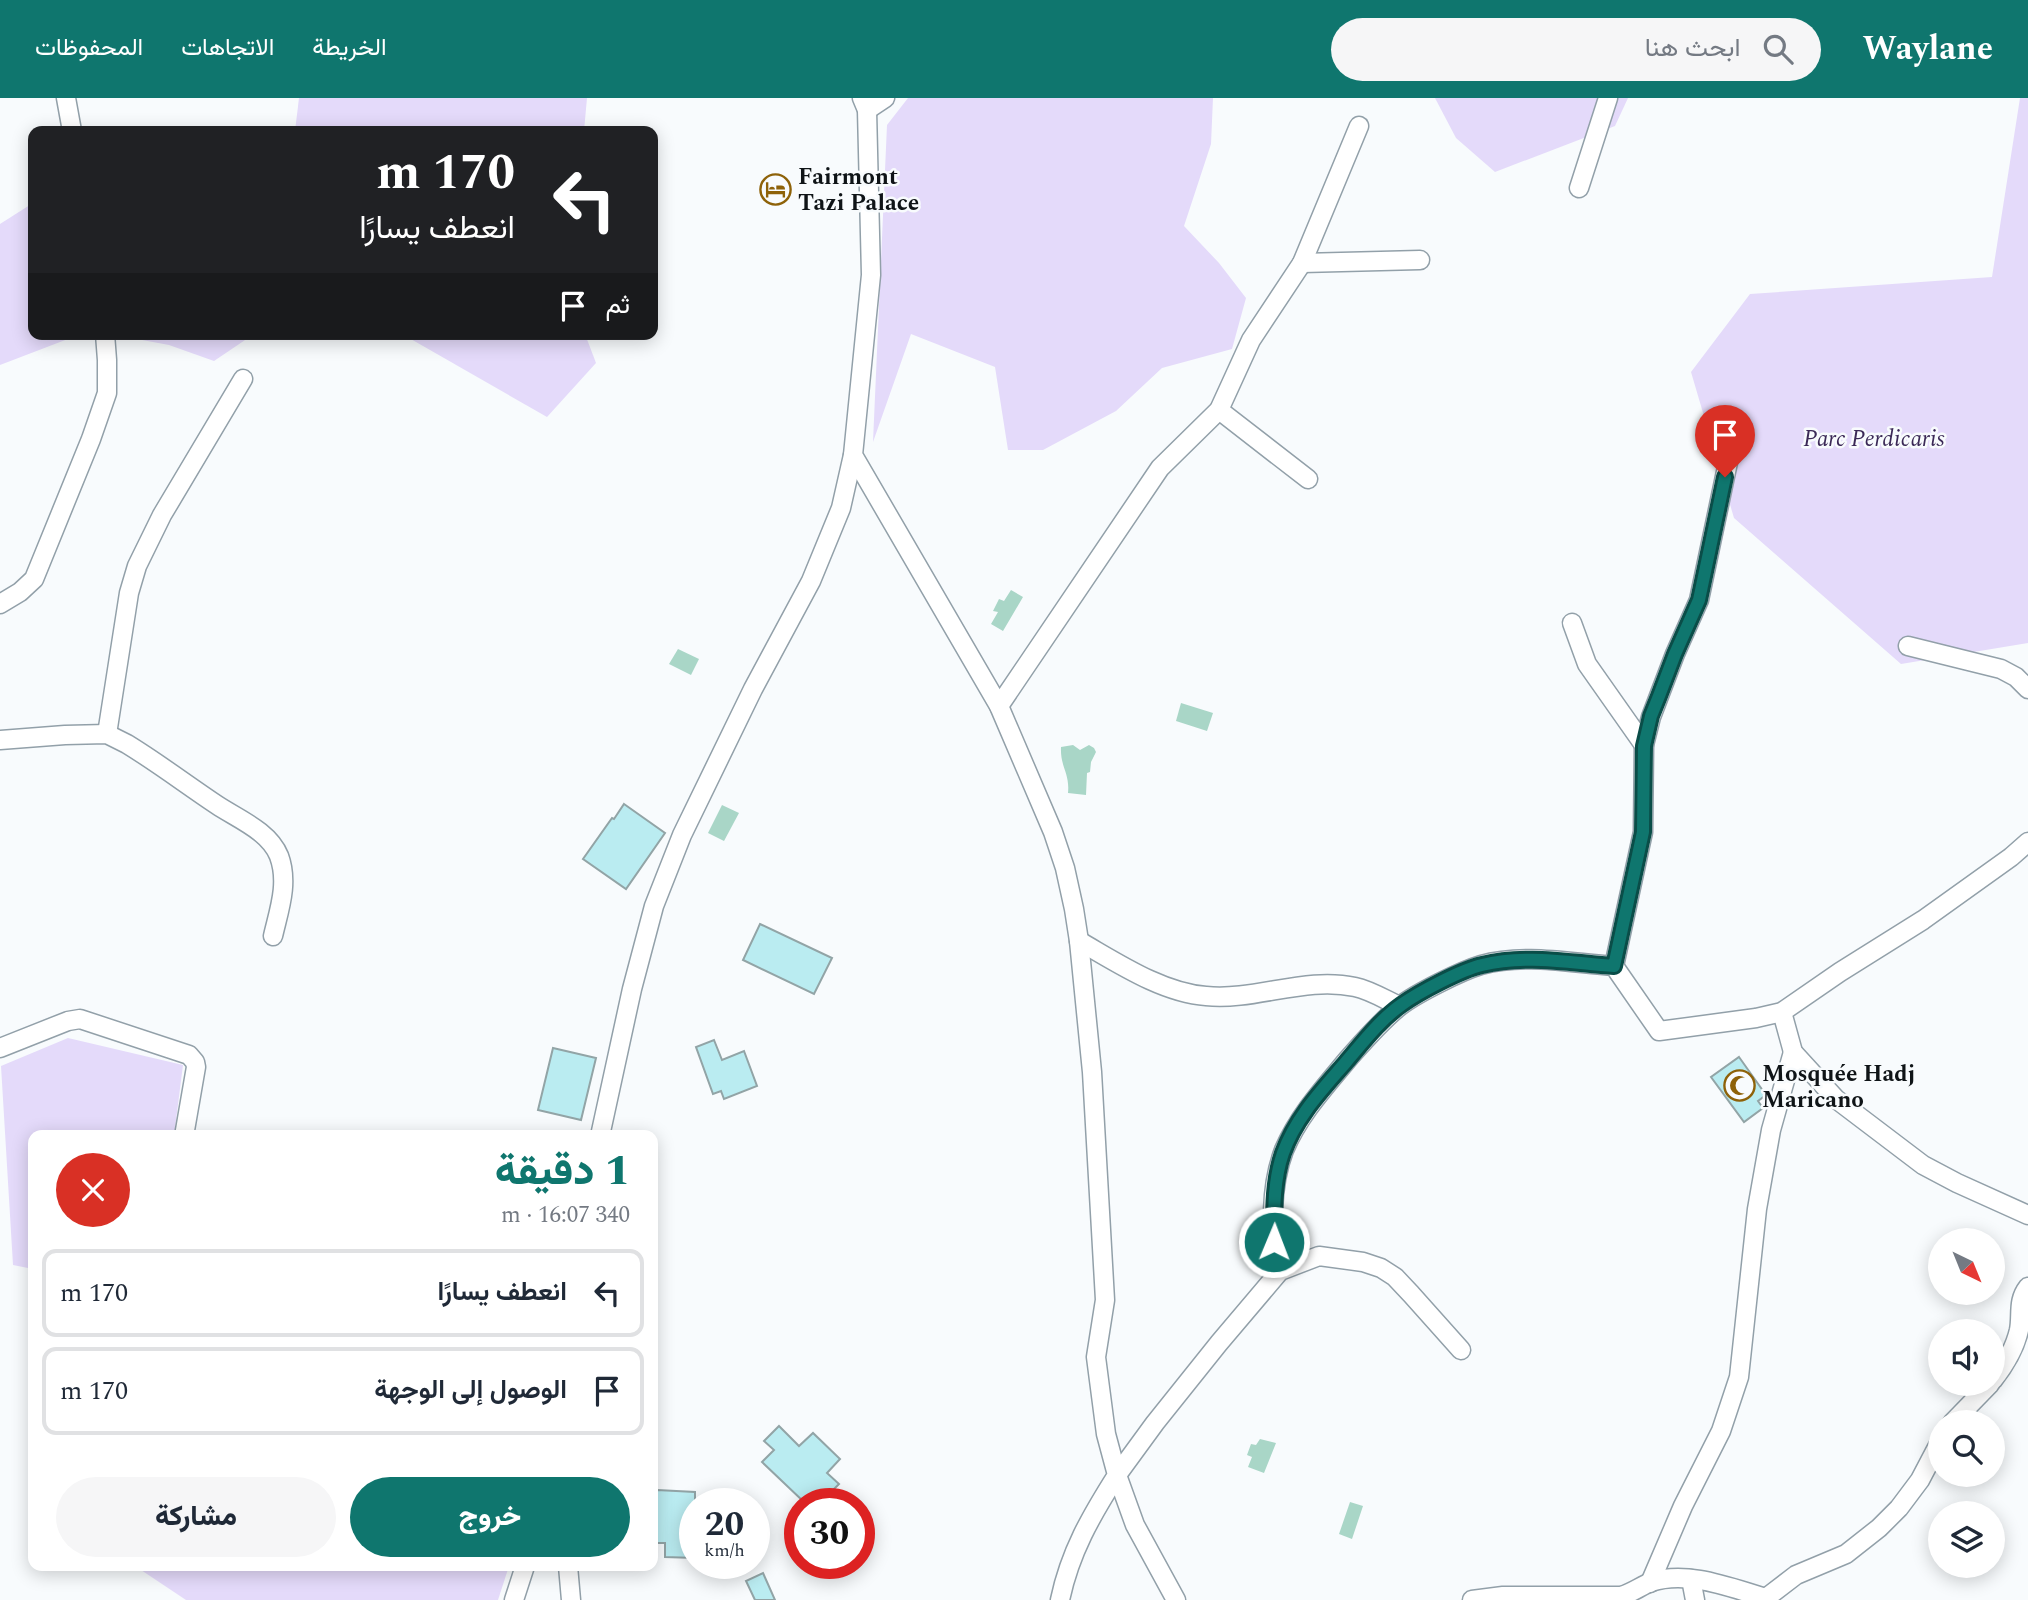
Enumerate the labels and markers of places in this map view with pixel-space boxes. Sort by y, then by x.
place label: Fairmont Tazi Palace [798,160,919,221]
hotel icon: Fairmont Tazi Palace [758,172,792,206]
pin [1695,405,1755,477]
place label: Mosquée Hadj Maricano [1762,1057,1915,1118]
mosque icon: Mosquée Hadj Maricano [1722,1069,1756,1103]

